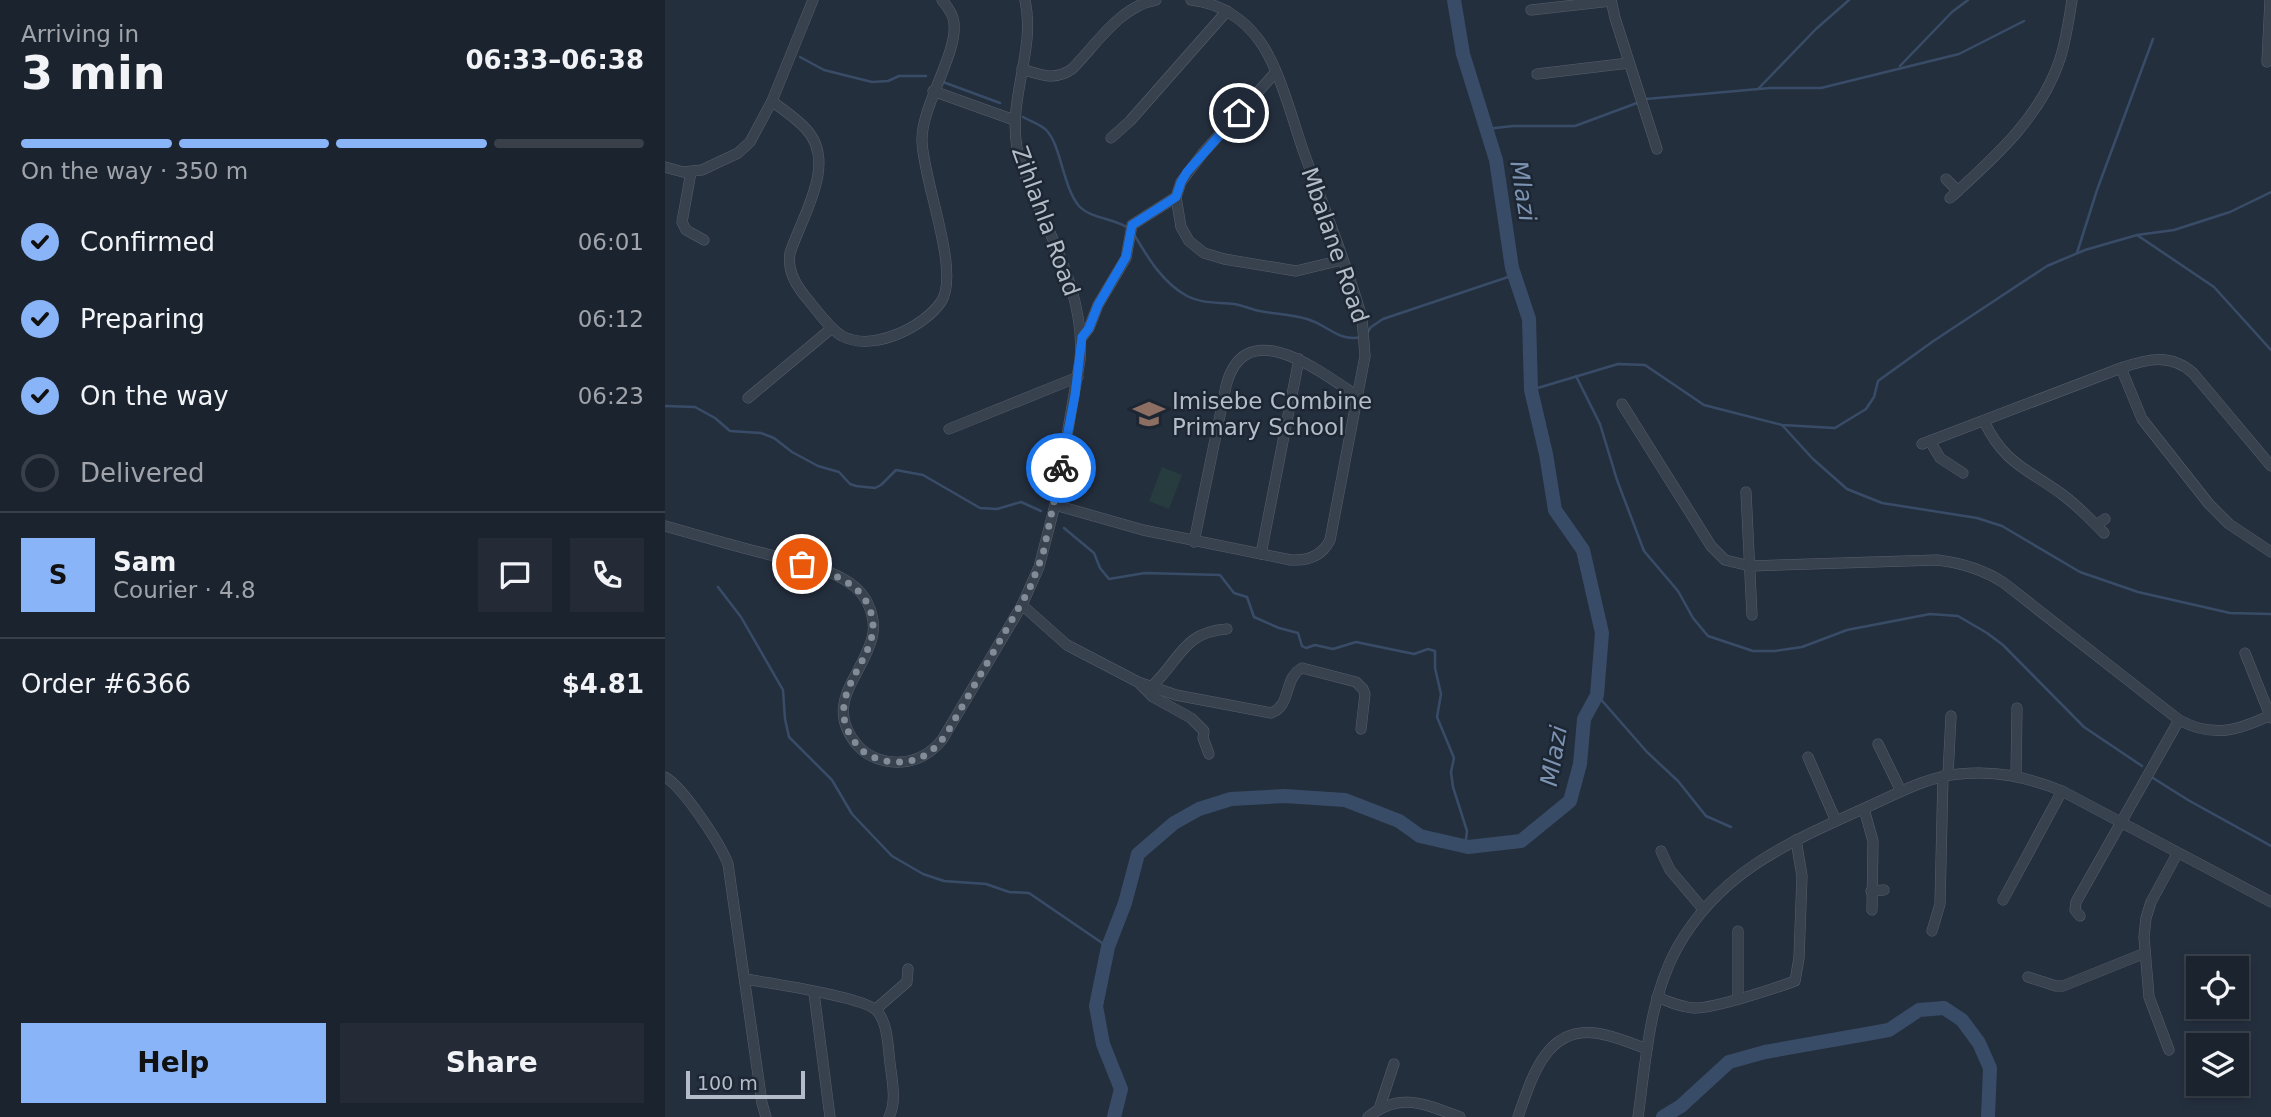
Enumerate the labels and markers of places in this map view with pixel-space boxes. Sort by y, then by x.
pin [1209,83,1269,143]
place label: Imisebe Combine Primary School [1172,388,1372,440]
school or university icon: Imisebe Combine Primary School [1132,397,1166,431]
pin [772,534,832,594]

